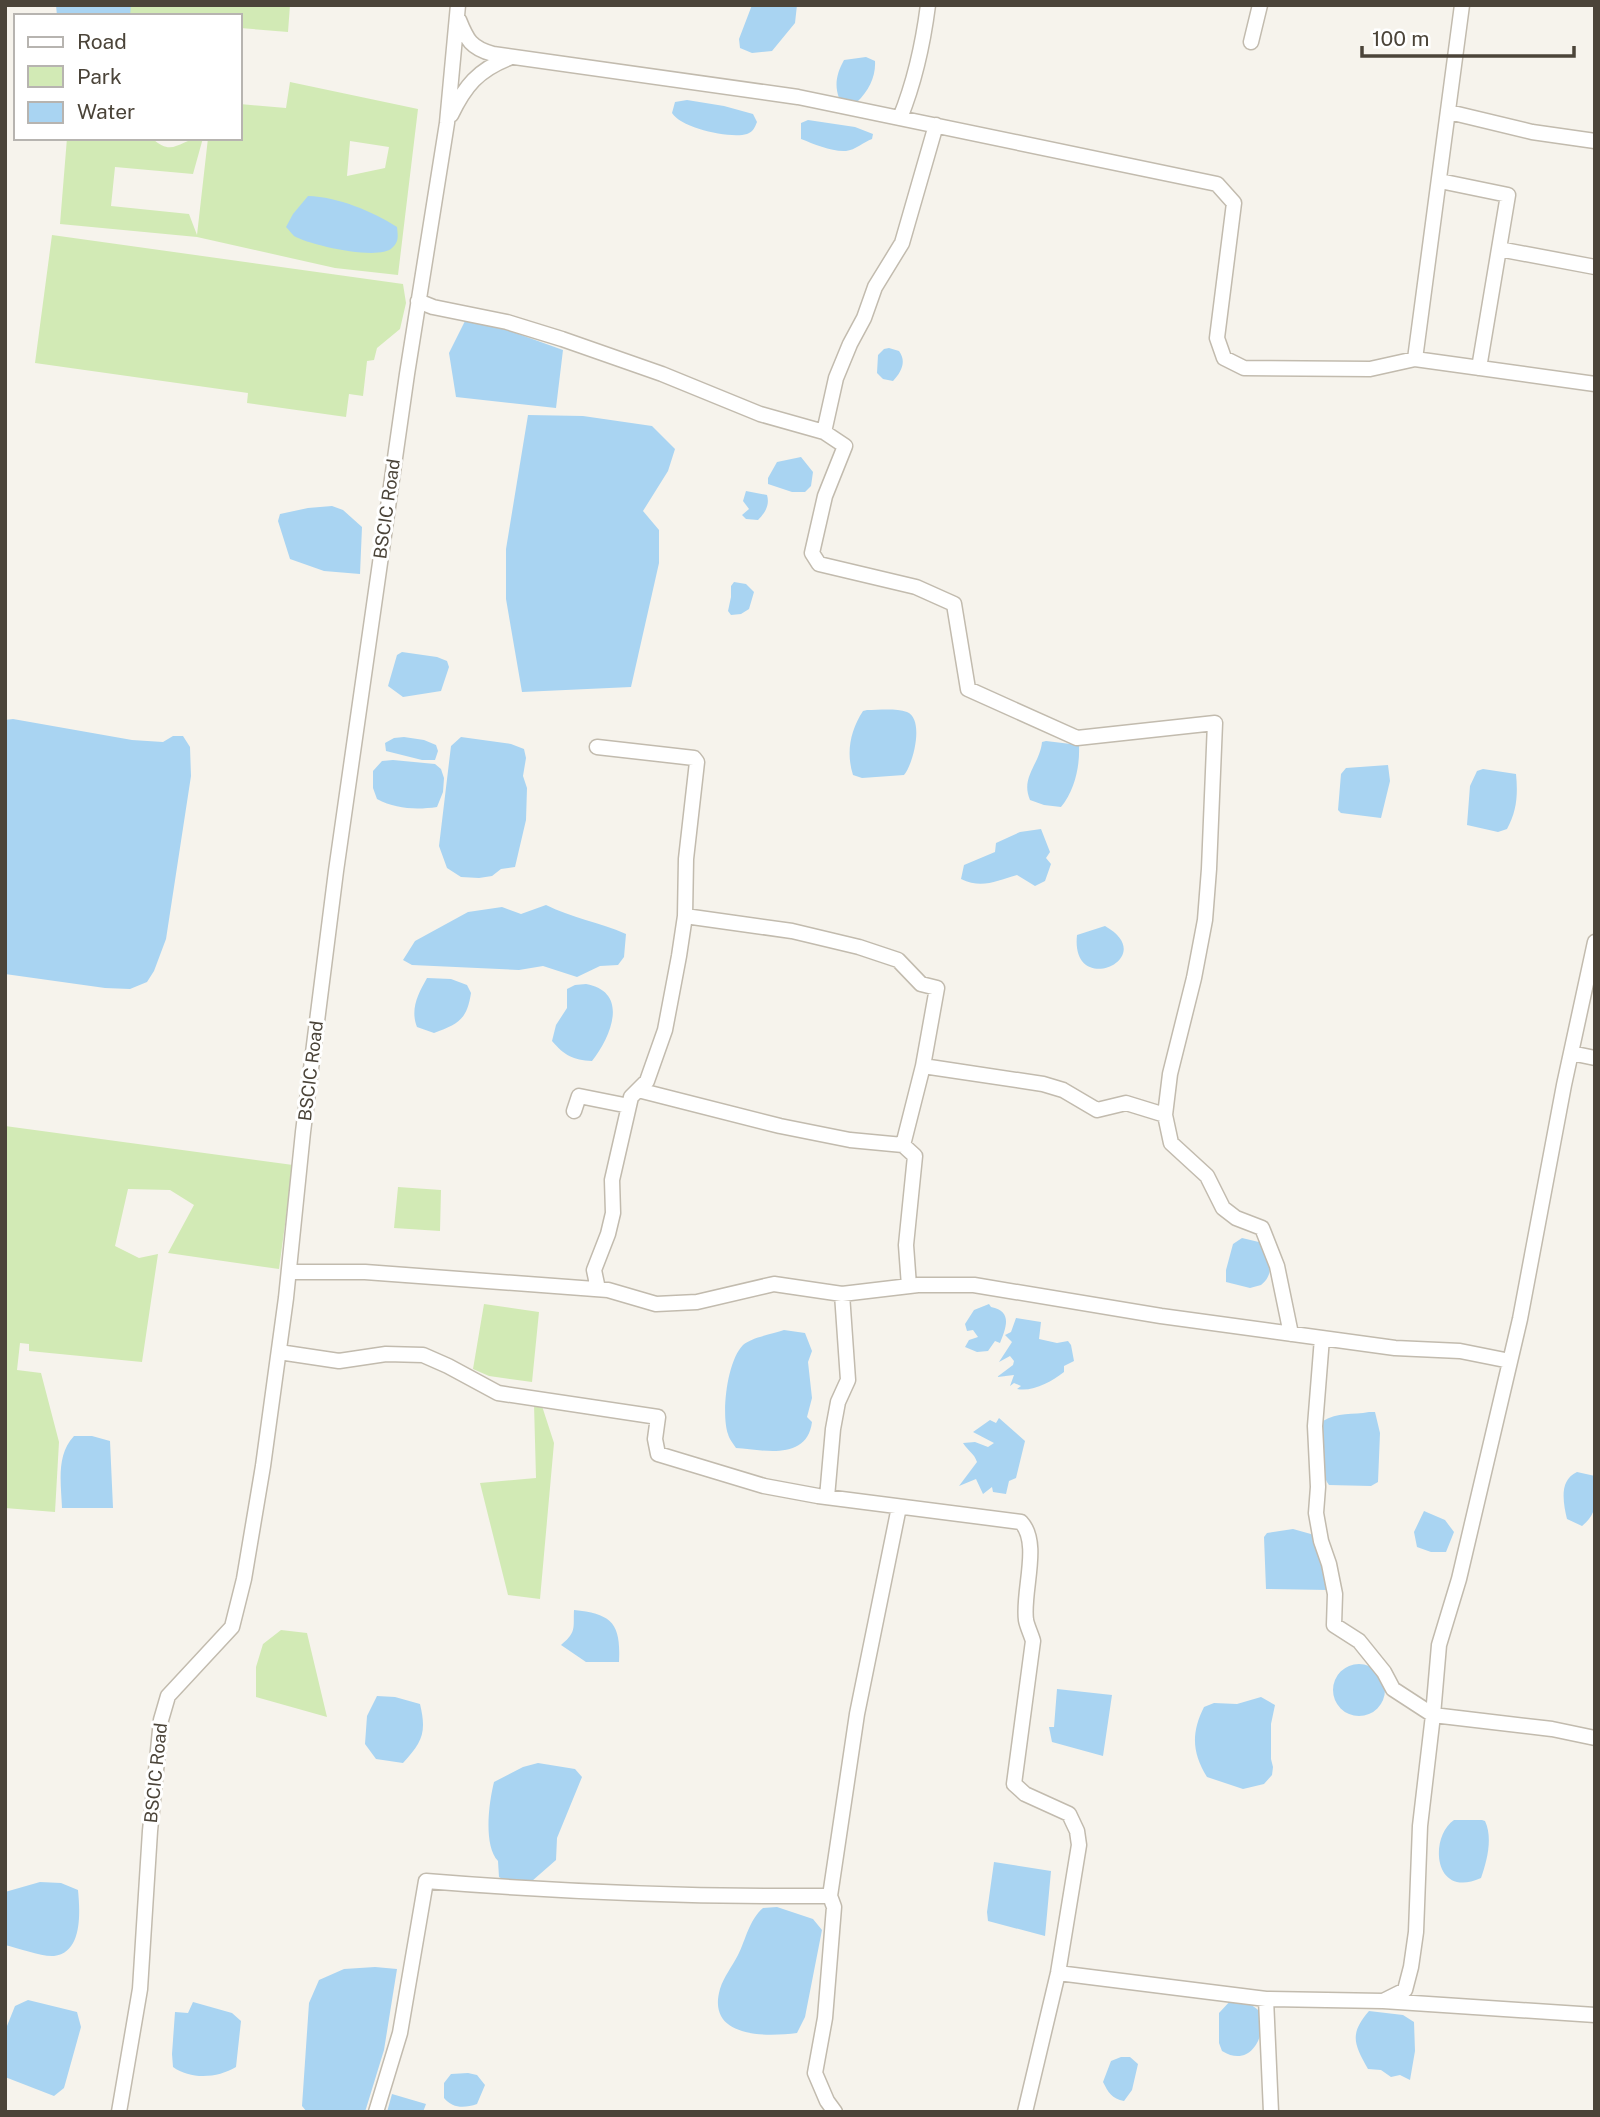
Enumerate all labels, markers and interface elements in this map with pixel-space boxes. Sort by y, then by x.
legend [14,14,242,140]
scale bar [1362,14,1574,58]
text: 100 m [1372,26,1429,51]
text: Road [77,29,127,54]
text: Park [77,64,122,89]
text: Water [77,99,135,124]
street label: BSCIC Road [369,458,404,560]
street label: BSCIC Road [294,1020,327,1122]
street label: BSCIC Road [140,1722,171,1824]

